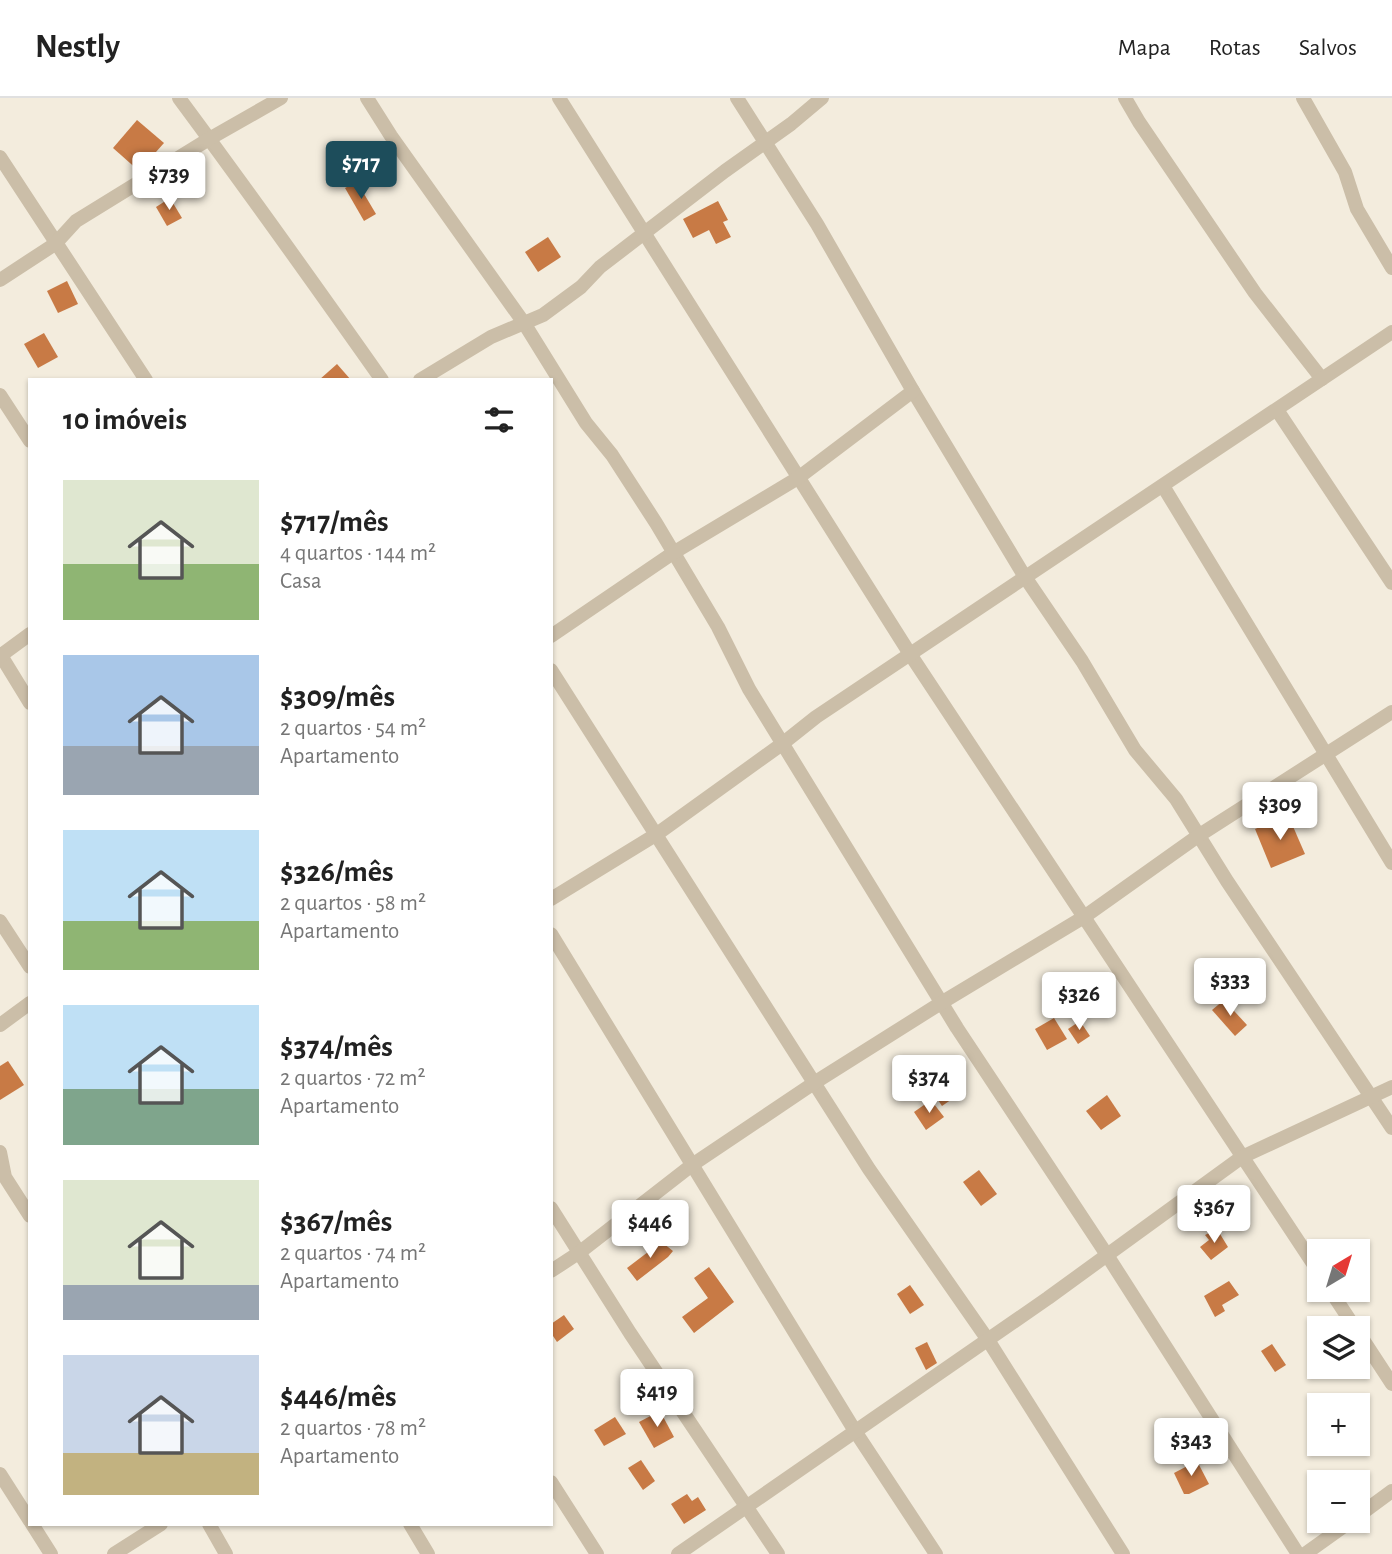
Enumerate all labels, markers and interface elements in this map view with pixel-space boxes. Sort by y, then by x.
text: Nestly [35,31,120,64]
text: Mapa [1118,36,1171,60]
text: Rotas [1209,36,1261,60]
text: Salvos [1299,36,1357,60]
pin: $717 [320,141,402,201]
pin: $739 [128,152,210,212]
text: $717 [342,152,380,175]
text: $739 [148,163,190,186]
icon: filters [480,401,518,439]
text: 10 imóveis [63,405,187,435]
text: $717/mês [280,507,389,537]
icon: home [119,508,203,592]
text: 4 quartos · 144 m² [280,542,436,565]
text: Casa [280,570,322,593]
text: $309/mês [280,682,395,712]
icon: home [119,683,203,767]
text: 2 quartos · 54 m² [280,717,426,740]
text: Apartamento [280,745,399,768]
pin: $309 [1239,782,1321,842]
text: $309 [1258,793,1302,816]
text: $326/mês [280,857,393,887]
icon: home [119,858,203,942]
text: 2 quartos · 58 m² [280,892,426,915]
text: Apartamento [280,920,399,943]
pin: $333 [1189,958,1271,1018]
text: $333 [1210,969,1250,992]
pin: $326 [1038,972,1120,1032]
text: $326 [1058,983,1100,1006]
text: $374/mês [280,1032,393,1062]
icon: home [119,1033,203,1117]
pin: $374 [888,1056,970,1115]
text: $374 [908,1066,950,1089]
text: 2 quartos · 72 m² [280,1067,426,1090]
text: Apartamento [280,1095,399,1118]
pin: $367 [1173,1186,1255,1245]
text: $367 [1193,1196,1235,1219]
pin: $446 [609,1200,691,1260]
text: $367/mês [280,1207,392,1237]
icon: home [119,1208,203,1292]
text: $446 [628,1211,672,1234]
north arrow [1307,1239,1370,1302]
map controls [1307,1239,1370,1533]
text: 2 quartos · 74 m² [280,1242,426,1265]
text: Apartamento [280,1270,399,1293]
button: layers [1307,1316,1370,1379]
pin: $419 [616,1370,698,1429]
text: $419 [636,1380,678,1403]
text: $446/mês [280,1382,397,1412]
icon: home [119,1383,203,1467]
button: + [1307,1393,1370,1456]
text: 2 quartos · 78 m² [280,1417,426,1440]
pin: $343 [1150,1418,1232,1478]
text: $343 [1170,1429,1212,1452]
text: Apartamento [280,1445,399,1468]
button: − [1307,1470,1370,1533]

